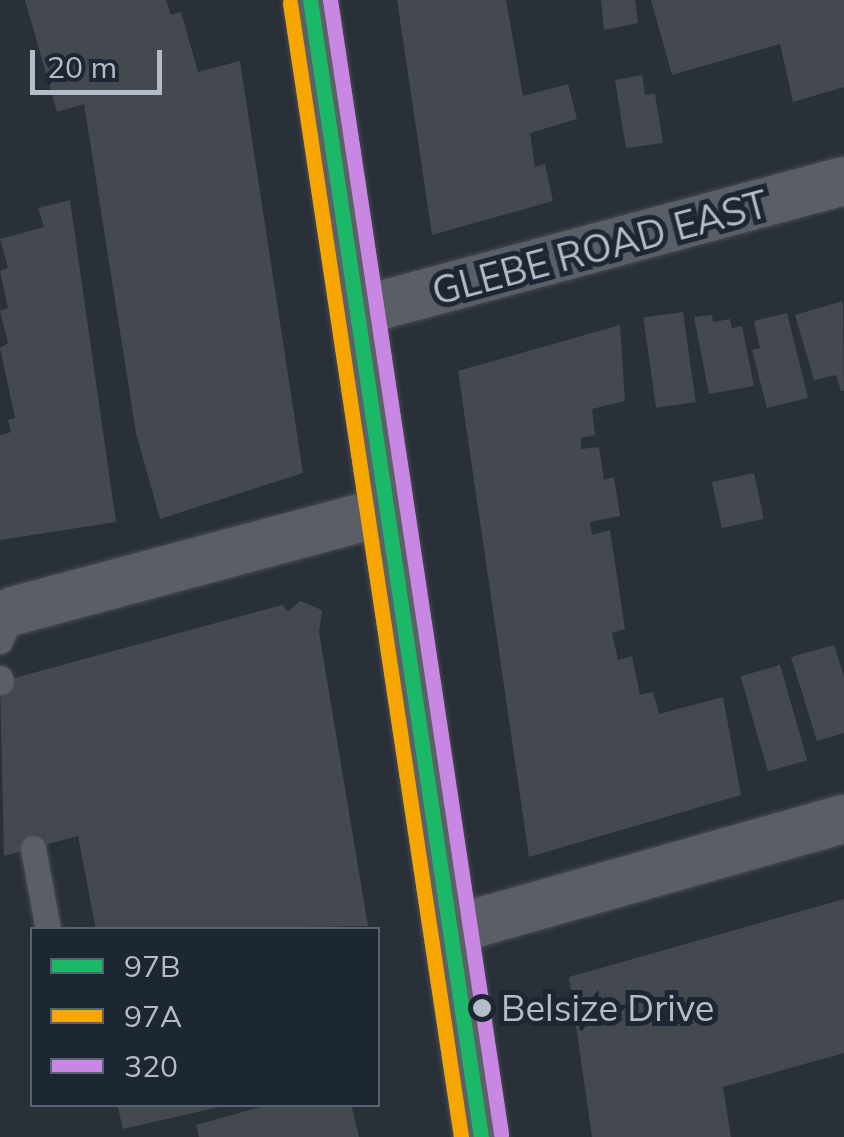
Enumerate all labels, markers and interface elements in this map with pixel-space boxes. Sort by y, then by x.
scale bar [35,30,168,92]
text: 20 m [47,48,117,86]
street label: GLEBE ROAD EAST [427,181,773,315]
legend [30,927,380,1107]
text: 97B [124,947,180,985]
place label: Belsize Drive [501,986,714,1030]
text: 97A [124,997,182,1035]
marker: Belsize Drive [472,998,492,1018]
text: 320 [124,1047,178,1085]

